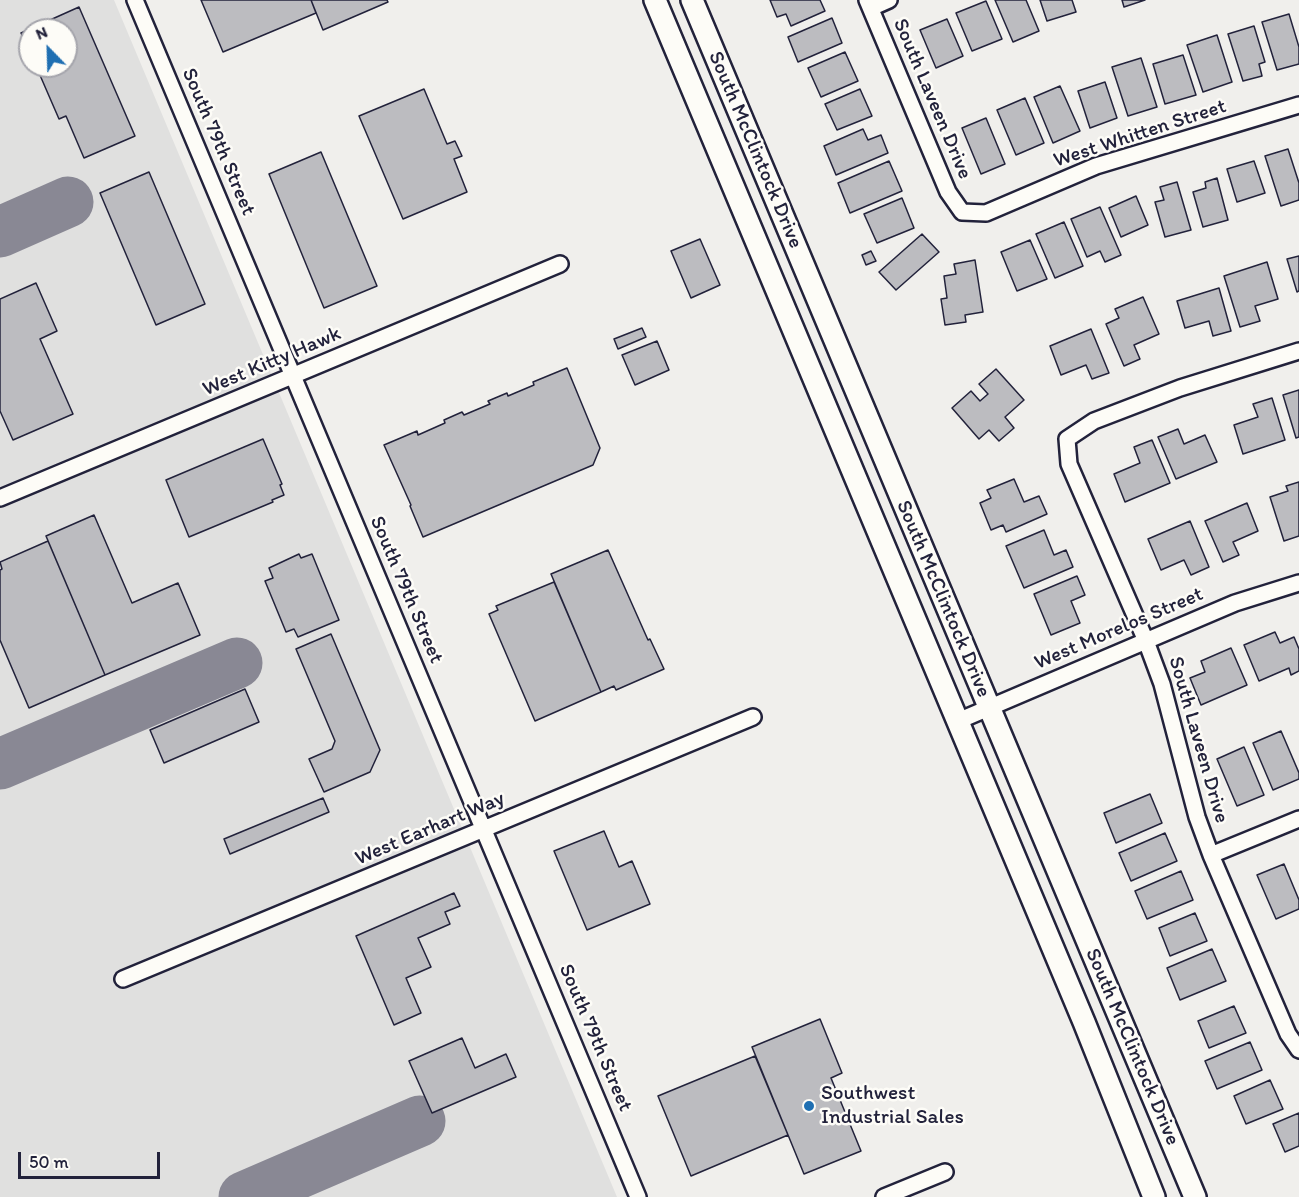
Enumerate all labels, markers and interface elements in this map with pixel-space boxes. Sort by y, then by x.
street label: South Laveen Drive [887,15,977,183]
north arrow [18,18,78,78]
text: N [33,22,50,44]
street label: South McClintock Drive [702,48,808,252]
street label: South 79th Street [176,65,260,219]
street label: West Whitten Street [1050,94,1230,174]
street label: West Kitty Hawk [199,321,345,403]
street label: South McClintock Drive [890,497,996,701]
street label: South 79th Street [364,513,448,667]
street label: West Morelos Street [1031,582,1207,676]
street label: South Laveen Drive [1162,654,1234,826]
street label: West Earhart Way [351,786,509,872]
street label: South McClintock Drive [1079,945,1185,1149]
street label: South 79th Street [553,961,637,1115]
place label: Southwest Industrial Sales [821,1081,964,1131]
marker: Southwest Industrial Sales [802,1099,816,1113]
scale bar [21,1140,164,1178]
text: 50 m [29,1151,69,1173]

